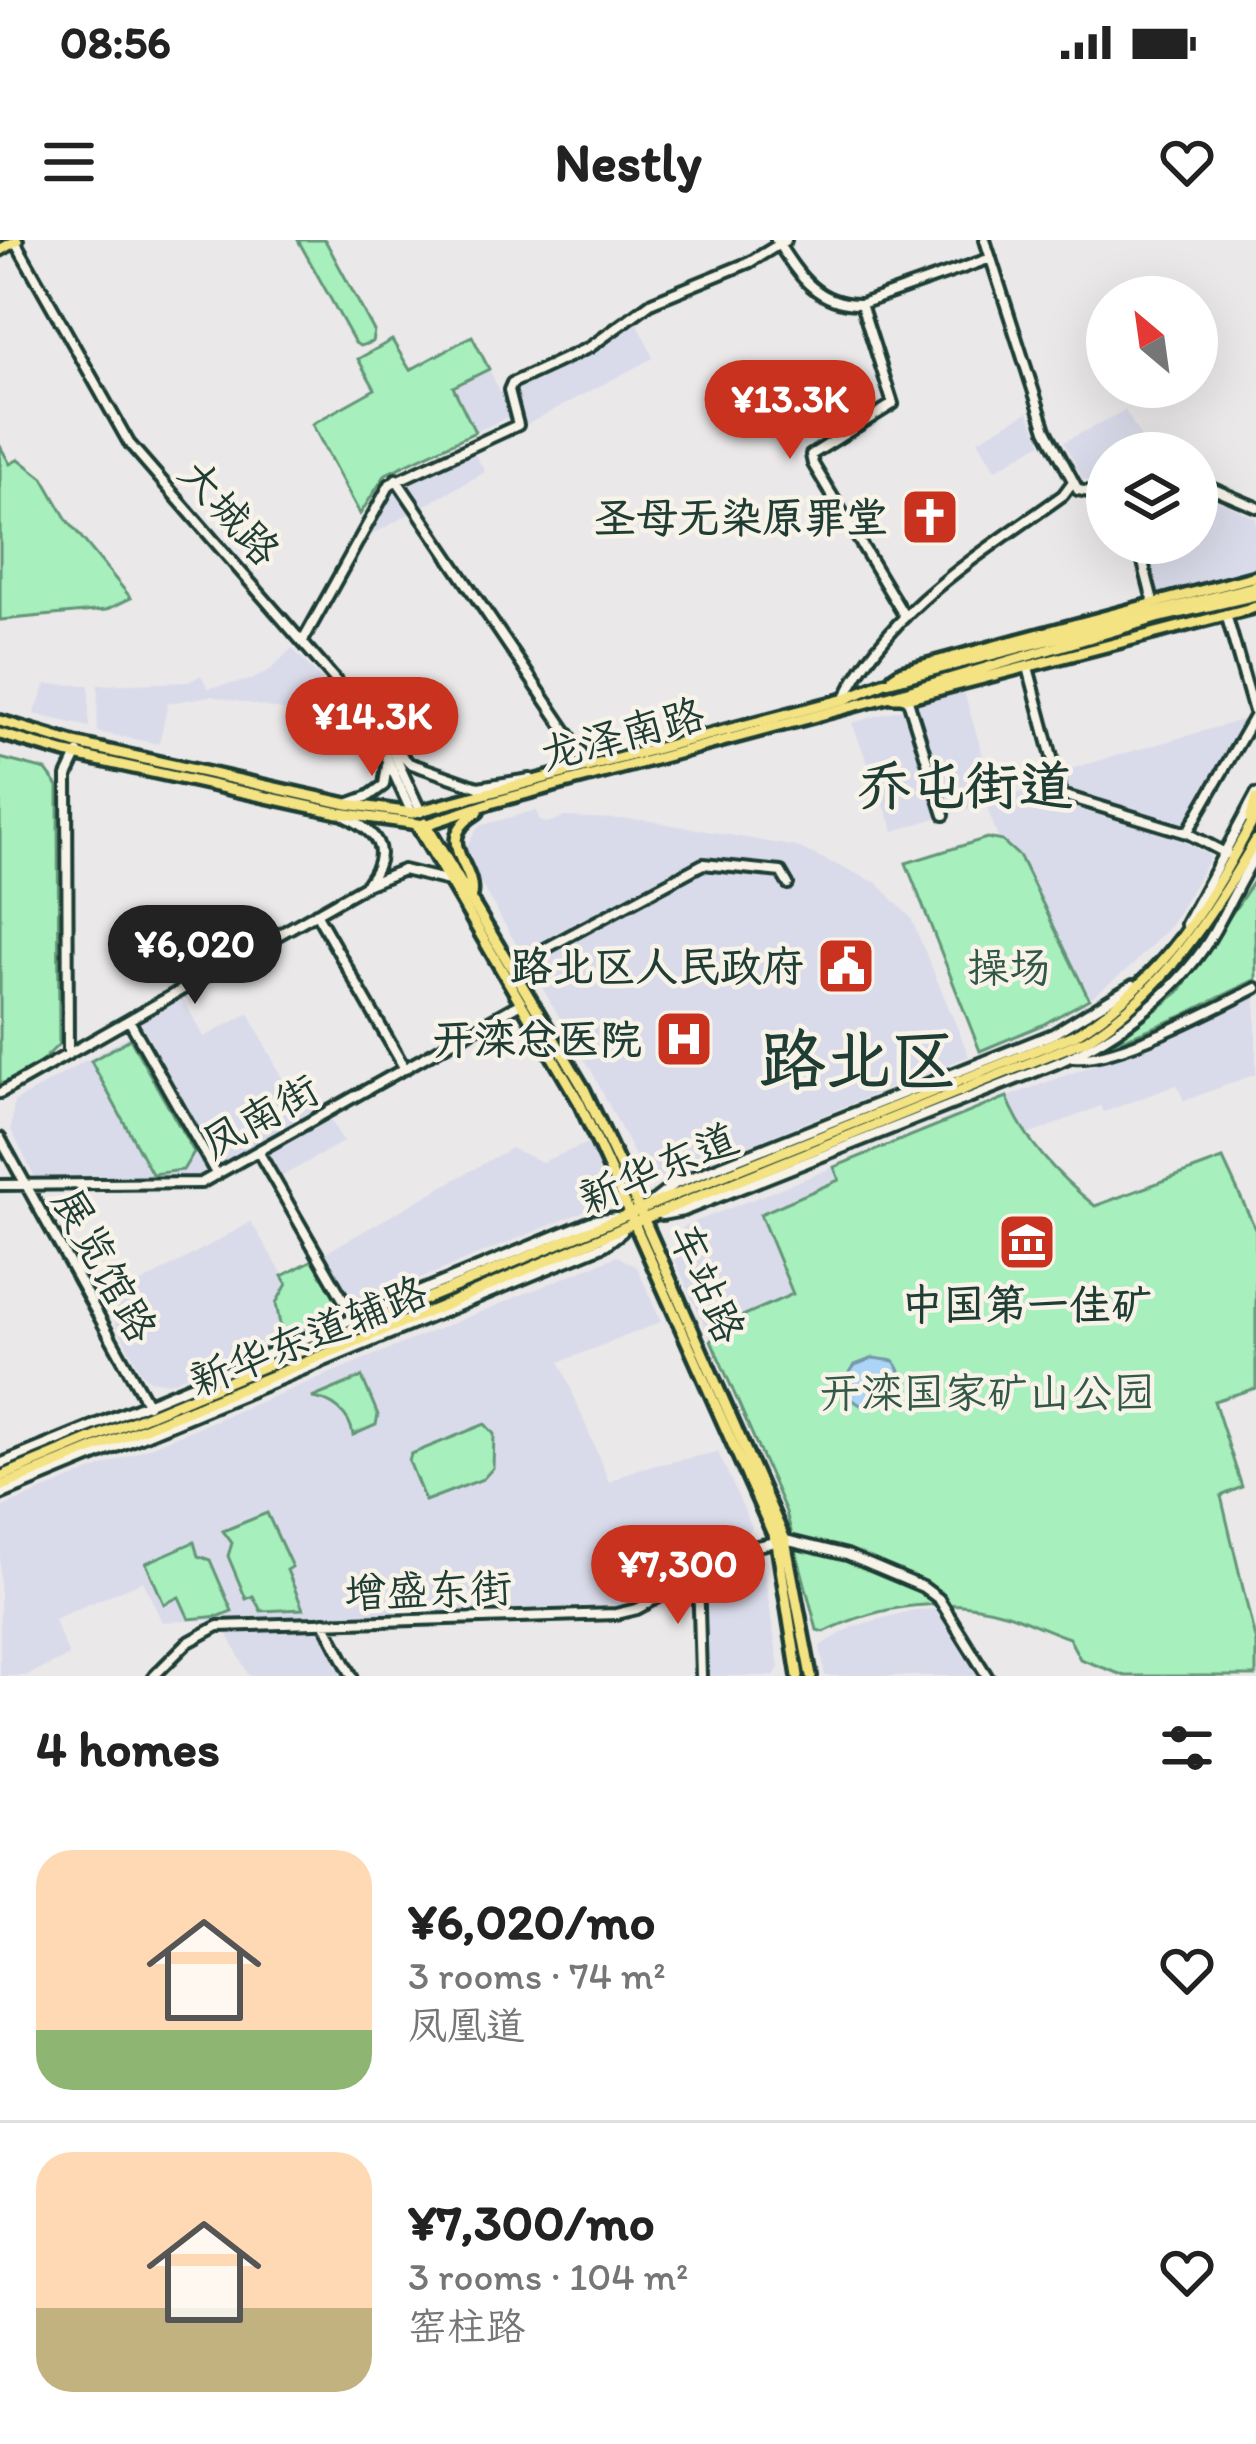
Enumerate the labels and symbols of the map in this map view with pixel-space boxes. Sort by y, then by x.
north arrow [1086,276,1218,408]
pin: ¥13.3K [692,360,888,462]
street label: 大城路 [169,448,291,576]
church icon: 圣母无染原罪堂 [899,486,961,548]
place label: 圣母无染原罪堂 [594,492,888,543]
pin: ¥14.3K [274,677,470,779]
street label: 龙泽南路 [534,688,710,780]
district label: 乔屯街道 [857,753,1073,818]
pin: ¥6,020 [97,905,293,1007]
public building icon: 路北区人民政府 [815,935,877,997]
place label: 路北区人民政府 [510,941,804,992]
park label: 操场 [967,942,1051,993]
hospital icon: 开滦总医院 [653,1008,715,1070]
place label: 开滦总医院 [432,1014,642,1065]
district label: 路北区 [759,1020,957,1100]
street label: 凤南街 [193,1063,327,1169]
street label: 新华东道 [571,1112,745,1224]
street label: 展览馆路 [42,1179,168,1351]
museum icon: 中国第一佳矿 [996,1211,1058,1273]
street label: 车站路 [658,1215,756,1351]
street label: 新华东道辅路 [182,1265,434,1407]
place label: 中国第一佳矿 [901,1279,1153,1330]
park label: 开滦国家矿山公园 [819,1367,1155,1418]
pin: ¥7,300 [580,1525,776,1627]
street label: 增盛东街 [343,1562,513,1618]

